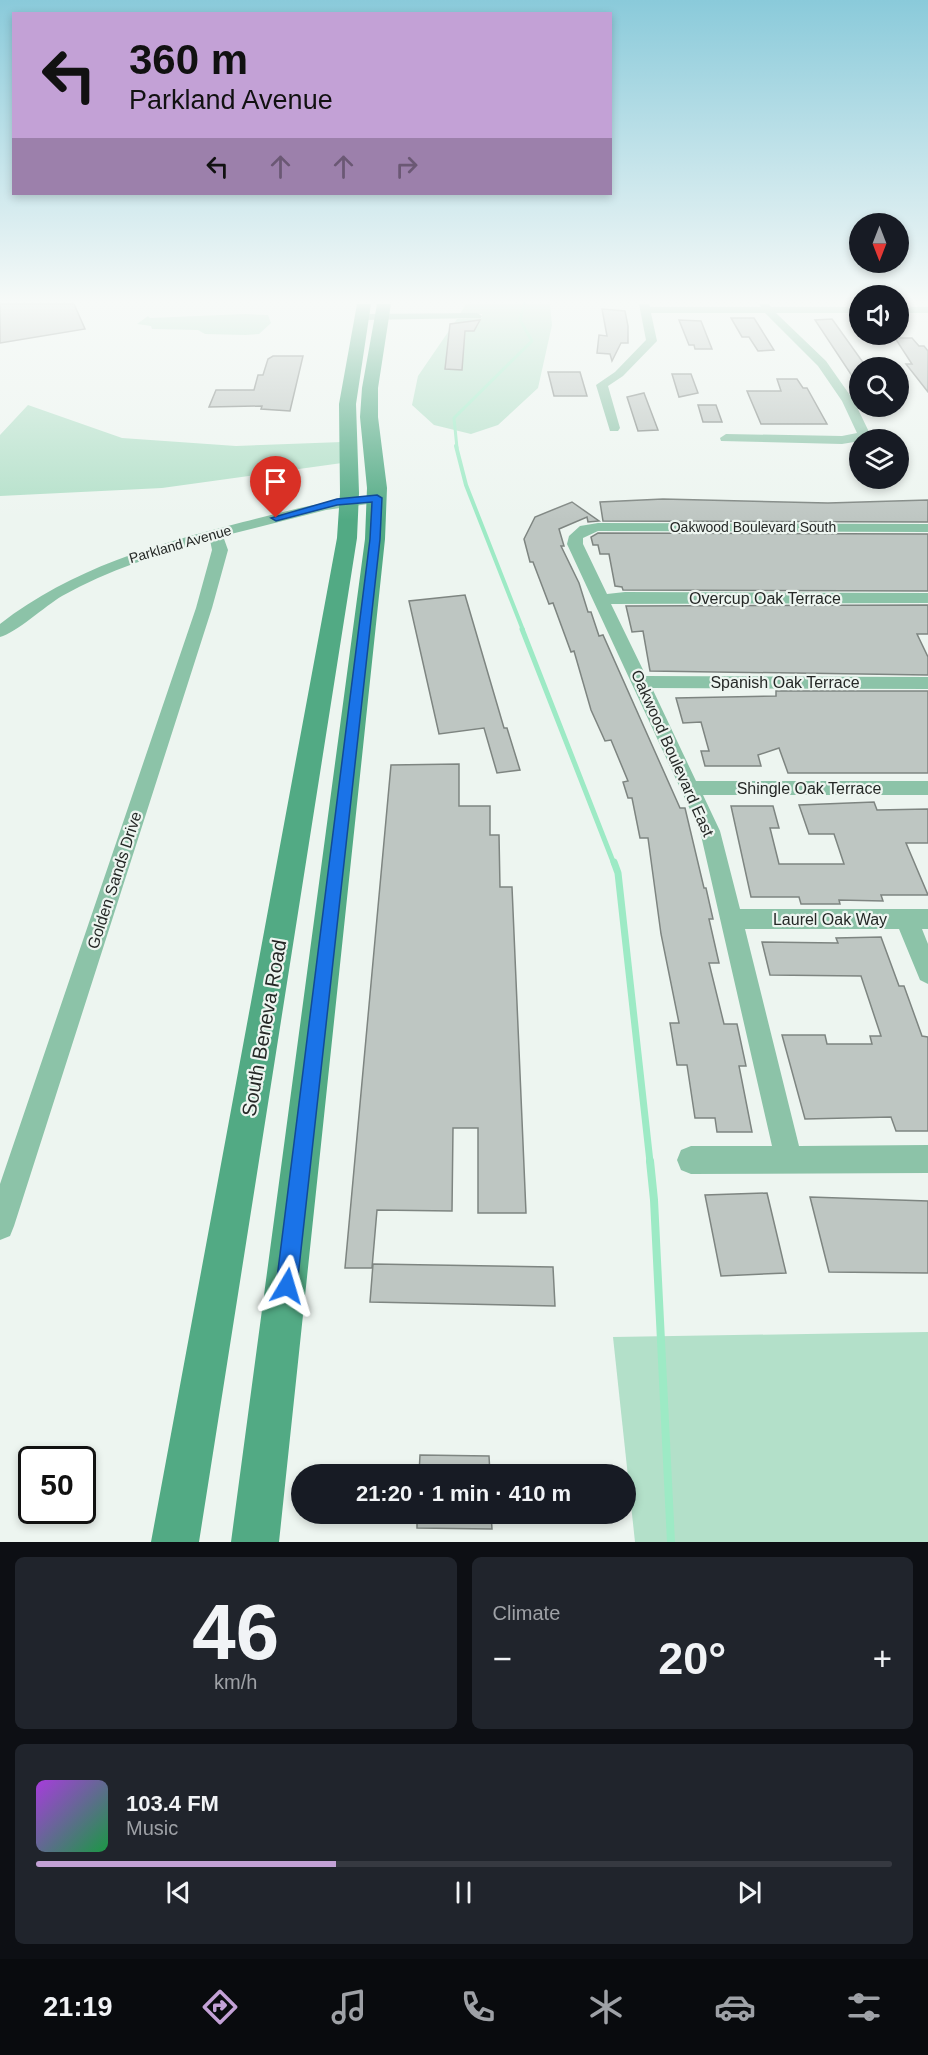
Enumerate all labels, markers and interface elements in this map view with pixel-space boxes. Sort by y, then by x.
icon: left [30,36,108,114]
text: 360 m [129,36,248,83]
text: Parkland Avenue [129,85,333,115]
icon: left [201,150,234,183]
icon: ahead [264,150,297,183]
icon: ahead [327,150,360,183]
icon: right [390,150,423,183]
north arrow [849,213,909,273]
map controls [849,213,909,489]
button: sound [849,285,909,345]
button: search [849,357,909,417]
button: layers [849,429,909,489]
pin [250,456,301,518]
icon: arrive [259,465,292,498]
street label: Oakwood Boulevard South [670,519,836,535]
street label: Parkland Avenue [127,522,233,566]
street label: Overcup Oak Terrace [689,590,841,607]
street label: Oakwood Boulevard East [628,667,717,840]
street label: Spanish Oak Terrace [710,674,860,691]
street label: Shingle Oak Terrace [737,780,881,797]
street label: Golden Sands Drive [84,809,145,951]
street label: Laurel Oak Way [773,911,887,928]
street label: South Beneva Road [238,938,290,1118]
position arrow [255,1254,319,1318]
speed limit sign: 50 [18,1446,96,1524]
text: 21:20 · 1 min · 410 m [356,1481,571,1506]
text: 46 [192,1588,279,1676]
text: Climate [493,1602,560,1624]
text: 20° [658,1633,726,1684]
text: − [493,1640,512,1677]
text: + [873,1640,892,1677]
text: km/h [214,1671,257,1693]
text: 103.4 FM [126,1791,219,1816]
text: Music [126,1817,178,1839]
icon: previous [162,1876,195,1909]
icon: pause [447,1876,480,1909]
icon: next [733,1876,766,1909]
icon: directions [199,1986,241,2028]
icon: music [328,1986,370,2028]
icon: phone [457,1986,499,2028]
icon: climate [585,1986,627,2028]
icon: car [714,1986,756,2028]
icon: filters [843,1986,885,2028]
text: 21:19 [43,1992,112,2022]

